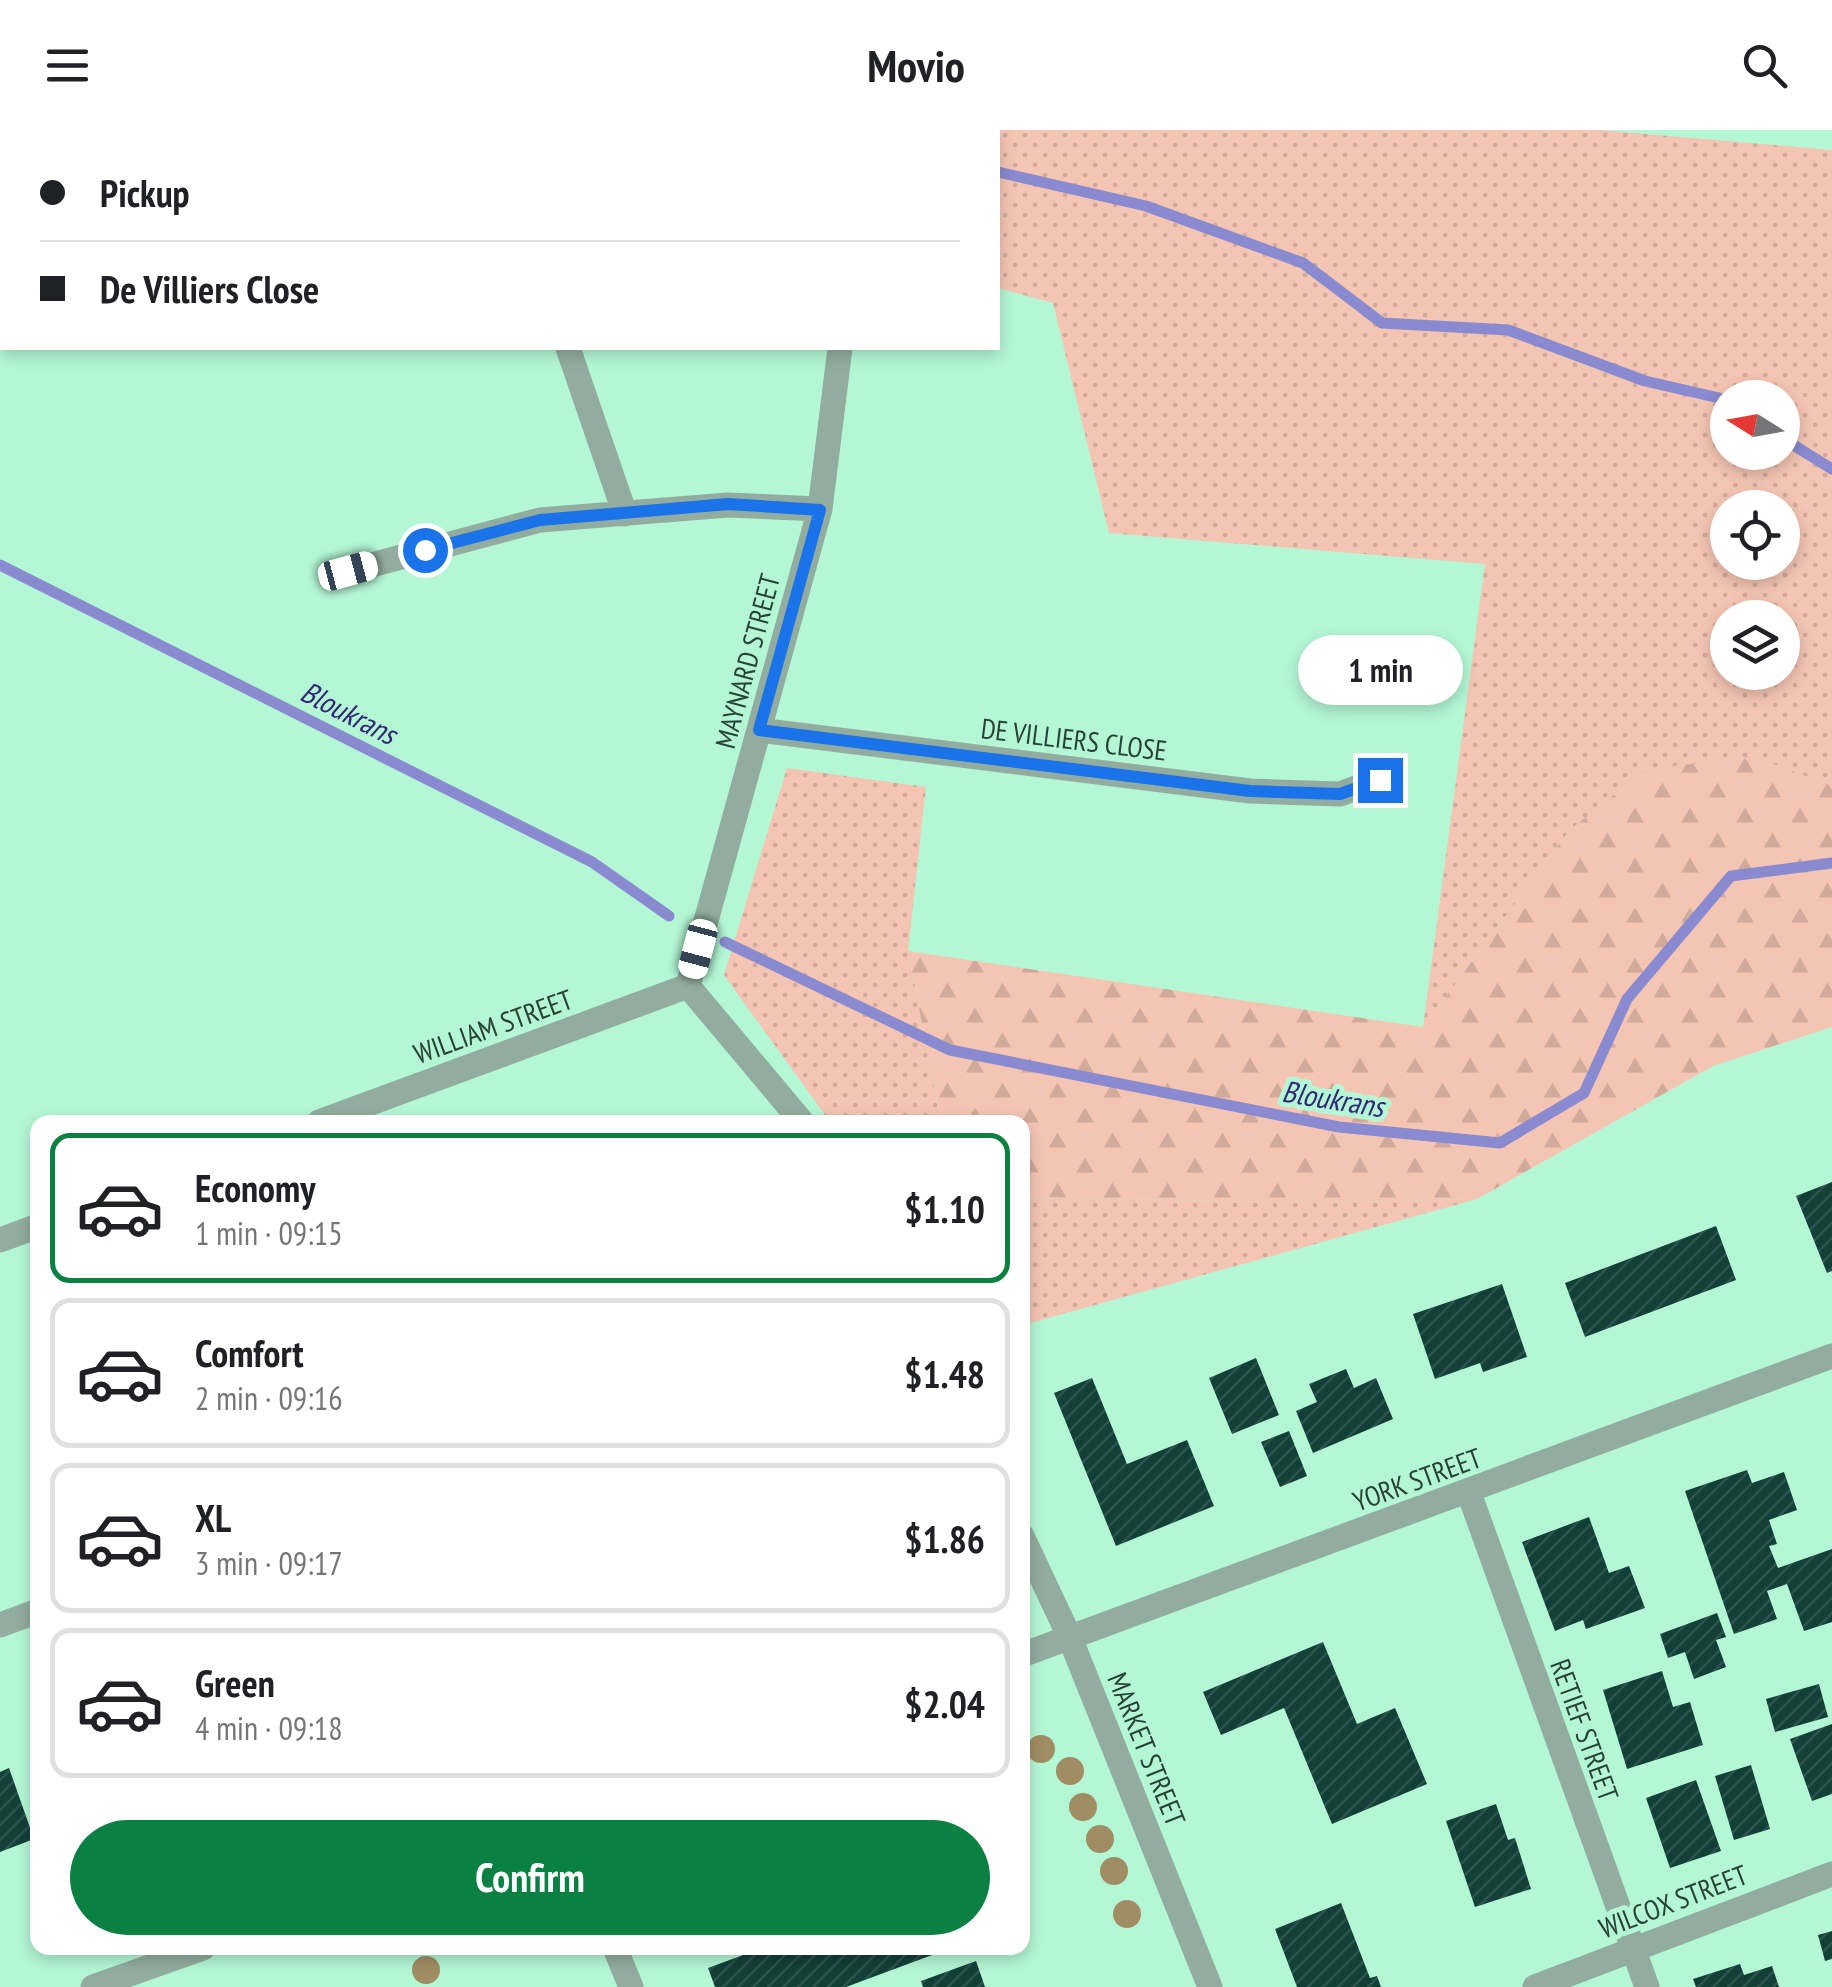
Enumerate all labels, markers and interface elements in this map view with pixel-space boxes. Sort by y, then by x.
text: Movio [867,36,965,94]
icon: menu [40,38,95,93]
icon: search [1737,38,1792,93]
text: Pickup [100,168,190,217]
text: De Villiers Close [100,264,319,313]
north arrow [1710,380,1800,470]
map controls [1710,380,1800,690]
button: locate [1710,490,1800,580]
route start [403,528,448,573]
car [315,549,381,593]
street label: MAYNARD STREET [706,569,788,752]
button: layers [1710,600,1800,690]
callout: 1 min [1298,635,1462,705]
text: 1 min [1348,649,1413,691]
water label: Bloukrans [295,671,406,754]
street label: DE VILLIERS CLOSE [979,709,1169,769]
route end [1358,758,1403,803]
car [676,916,720,982]
street label: WILLIAM STREET [408,980,578,1072]
water label: Bloukrans [1279,1071,1389,1126]
icon: car [75,1163,165,1253]
text: Economy [195,1163,315,1212]
text: $1.10 [904,1184,985,1233]
text: 1 min · 09:15 [195,1212,343,1254]
icon: car [75,1328,165,1418]
text: Comfort [195,1328,304,1377]
text: $1.48 [904,1349,985,1398]
text: 2 min · 09:16 [195,1377,343,1419]
street label: YORK STREET [1348,1439,1487,1519]
icon: car [75,1493,165,1583]
text: XL [195,1493,231,1542]
text: $1.86 [904,1514,985,1563]
text: 3 min · 09:17 [195,1542,343,1584]
street label: RETIEF STREET [1542,1654,1628,1807]
icon: car [75,1658,165,1748]
text: Green [195,1658,275,1707]
street label: MARKET STREET [1099,1667,1195,1832]
text: $2.04 [904,1679,985,1728]
text: 4 min · 09:18 [195,1707,343,1749]
button: Confirm [70,1820,990,1935]
street label: WILCOX STREET [1593,1856,1753,1946]

